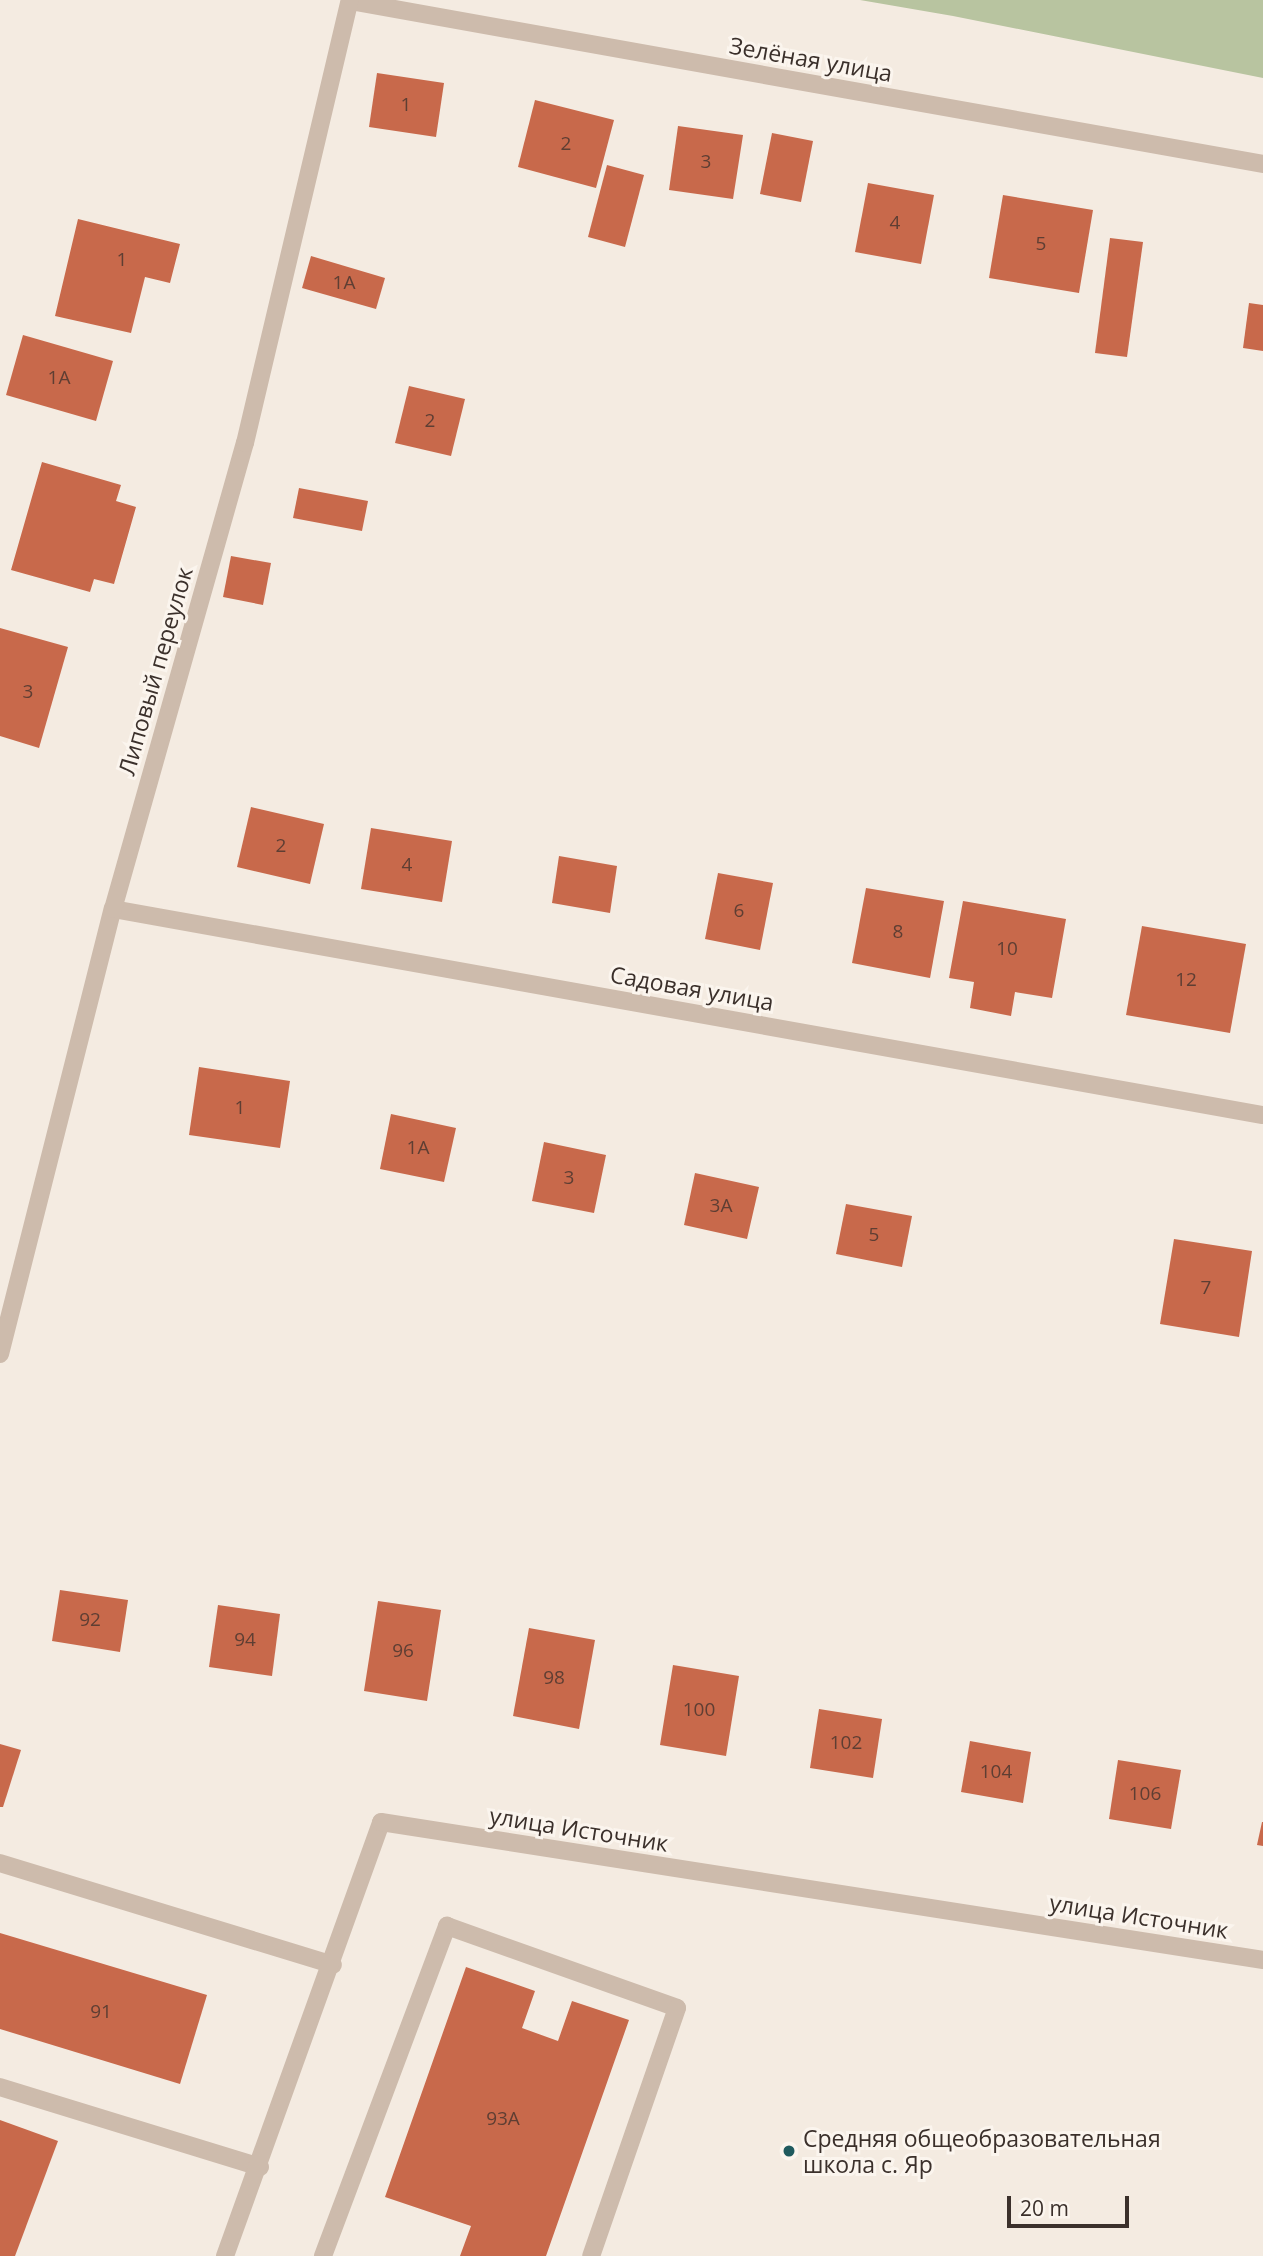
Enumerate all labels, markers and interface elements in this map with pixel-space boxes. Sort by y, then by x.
street label: Зелёная улица [727,31,895,87]
house number: 1 [401,94,411,116]
house number: 2 [561,133,571,155]
house number: 3 [701,151,711,173]
house number: 4 [890,212,900,234]
house number: 5 [1036,233,1046,255]
house number: 1 [117,249,127,271]
house number: 1А [333,272,355,294]
house number: 1А [48,367,70,389]
house number: 2 [425,410,435,432]
street label: Липовый переулок [112,564,198,778]
house number: 3 [23,681,33,703]
house number: 2 [276,835,286,857]
house number: 4 [402,854,412,876]
house number: 6 [734,900,744,922]
house number: 8 [893,921,903,943]
house number: 10 [996,938,1018,960]
street label: Садовая улица [608,960,776,1016]
house number: 12 [1175,969,1197,991]
house number: 1 [235,1097,245,1119]
house number: 1А [407,1137,429,1159]
house number: 3 [564,1167,574,1189]
house number: 3А [710,1195,732,1217]
house number: 5 [869,1224,879,1246]
house number: 7 [1201,1277,1211,1299]
house number: 92 [79,1609,101,1631]
house number: 94 [234,1629,256,1651]
house number: 96 [392,1640,414,1662]
house number: 98 [543,1667,565,1689]
house number: 100 [683,1699,715,1721]
house number: 102 [830,1732,862,1754]
house number: 104 [980,1761,1012,1783]
house number: 106 [1129,1783,1161,1805]
street label: улица Источник [488,1801,670,1857]
street label: улица Источник [1048,1888,1230,1944]
house number: 91 [90,2001,112,2023]
house number: 93А [486,2108,520,2130]
place label: Средняя общеобразовательная школа с. Яр [803,2124,1161,2178]
marker: Средняя общеобразовательная школа с. Яр [781,2143,797,2159]
scale bar [1011,2182,1134,2226]
text: 20 m [1020,2194,1069,2222]

